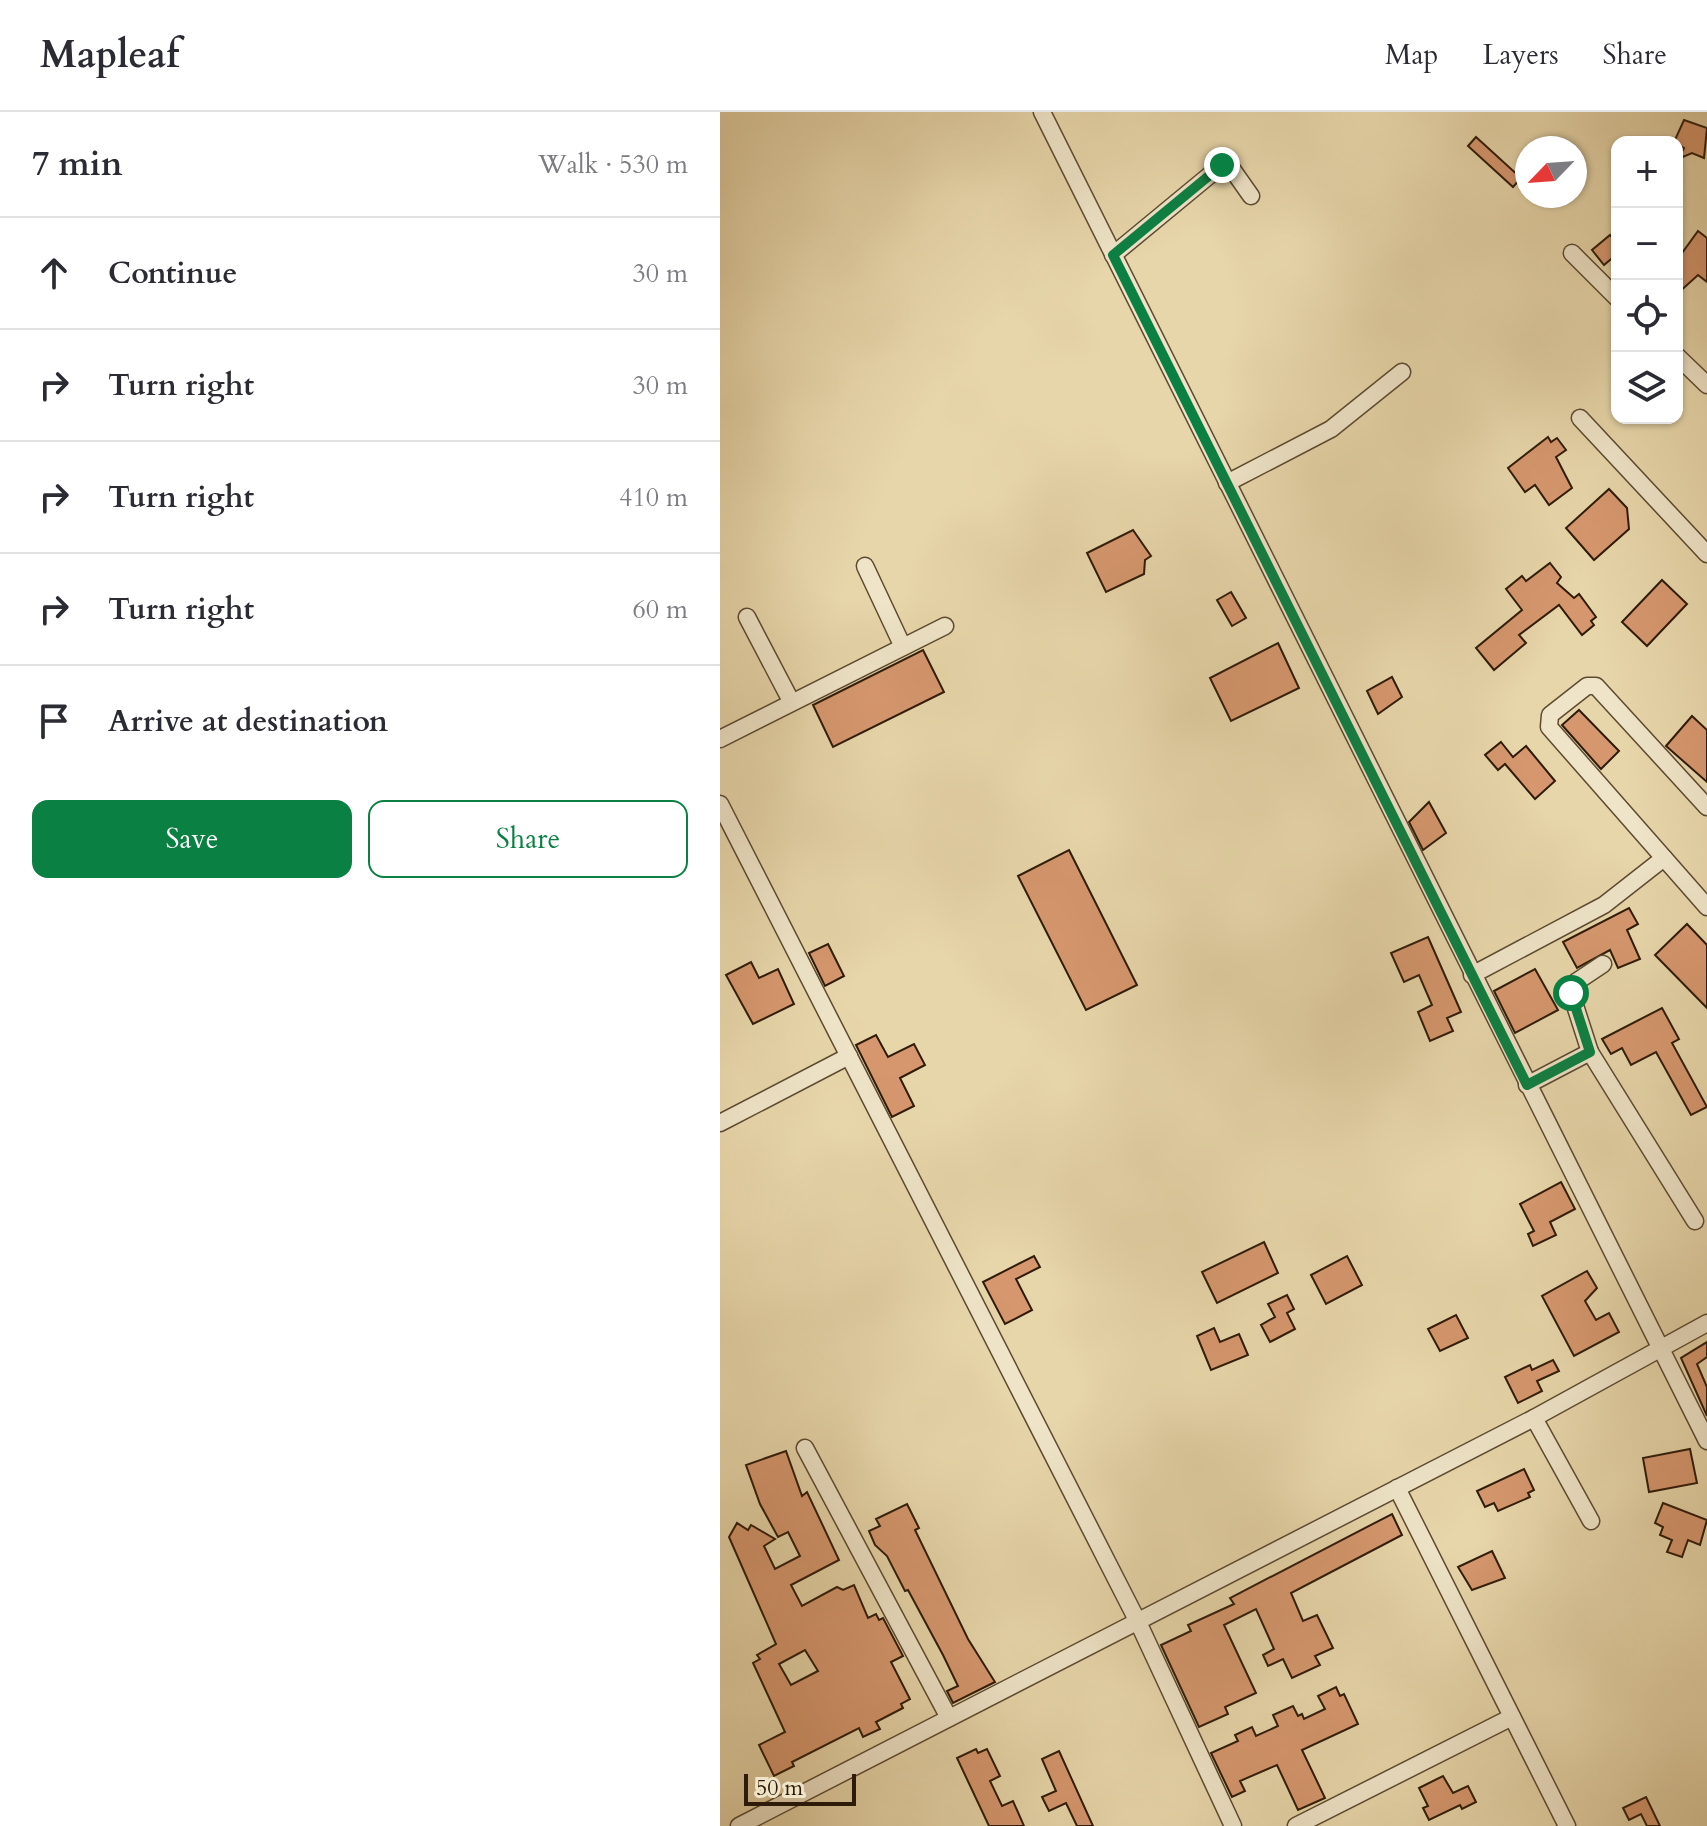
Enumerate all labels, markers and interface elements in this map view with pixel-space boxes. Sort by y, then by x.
text: Mapleaf [40,29,179,81]
text: Map [1385,36,1438,74]
text: Layers [1482,36,1559,74]
text: Share [1603,36,1667,74]
north arrow [1515,136,1587,208]
map controls [1611,136,1683,424]
button: + [1611,136,1683,208]
text: 7 min [32,141,123,187]
text: Walk · 530 m [538,147,688,182]
route end [1204,147,1240,183]
button: − [1611,208,1683,280]
icon: ahead [32,251,76,295]
text: Continue [108,253,237,294]
text: 30 m [632,256,688,291]
button: locate [1611,280,1683,352]
button: layers [1611,352,1683,424]
icon: right [32,363,76,407]
text: Turn right [108,365,254,406]
text: 30 m [632,368,688,403]
icon: right [32,475,76,519]
text: Turn right [108,477,254,518]
text: 410 m [619,480,688,515]
icon: right [32,587,76,631]
text: Turn right [108,589,254,630]
text: 60 m [632,592,688,627]
icon: arrive [32,699,76,743]
text: Arrive at destination [108,701,388,742]
button: Save [32,800,352,878]
button: Share [368,800,688,878]
route start [1553,975,1589,1011]
scale bar [744,1770,856,1806]
text: 50 m [756,1773,803,1803]

